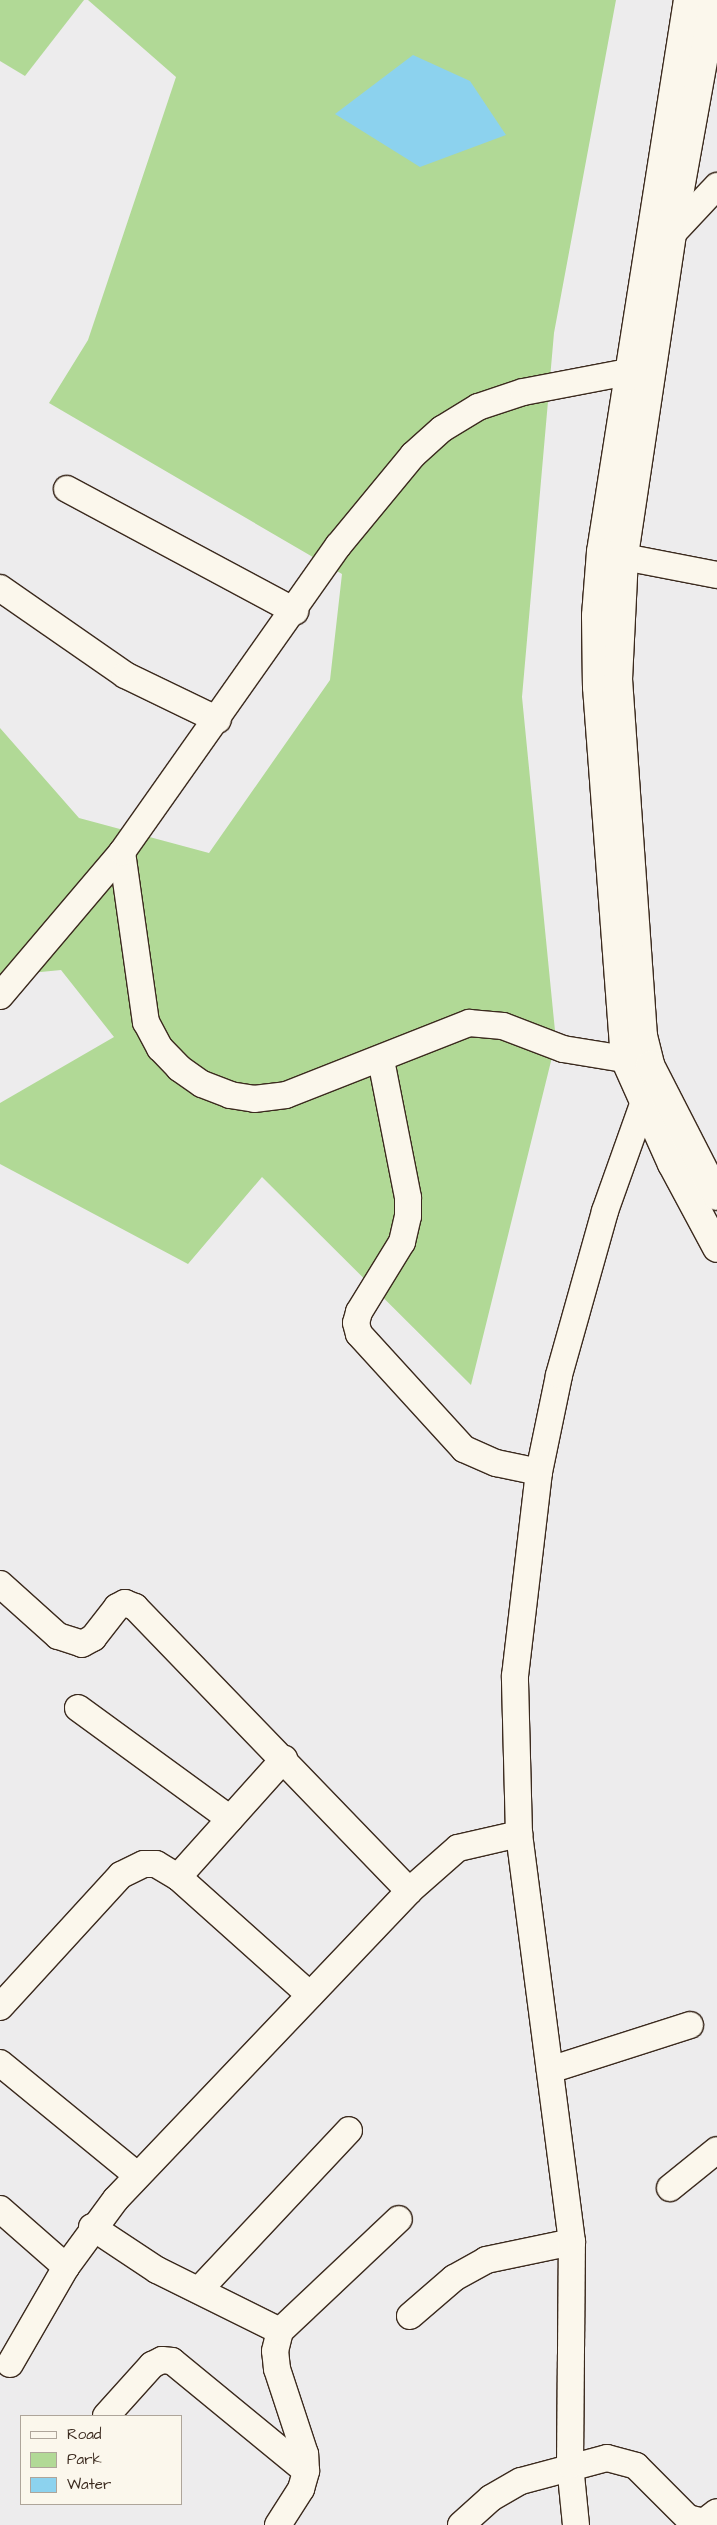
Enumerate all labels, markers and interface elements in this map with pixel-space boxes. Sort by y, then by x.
legend [20,2415,182,2505]
text: Road [67,2424,101,2445]
text: Park [67,2449,102,2470]
text: Water [67,2474,111,2495]

